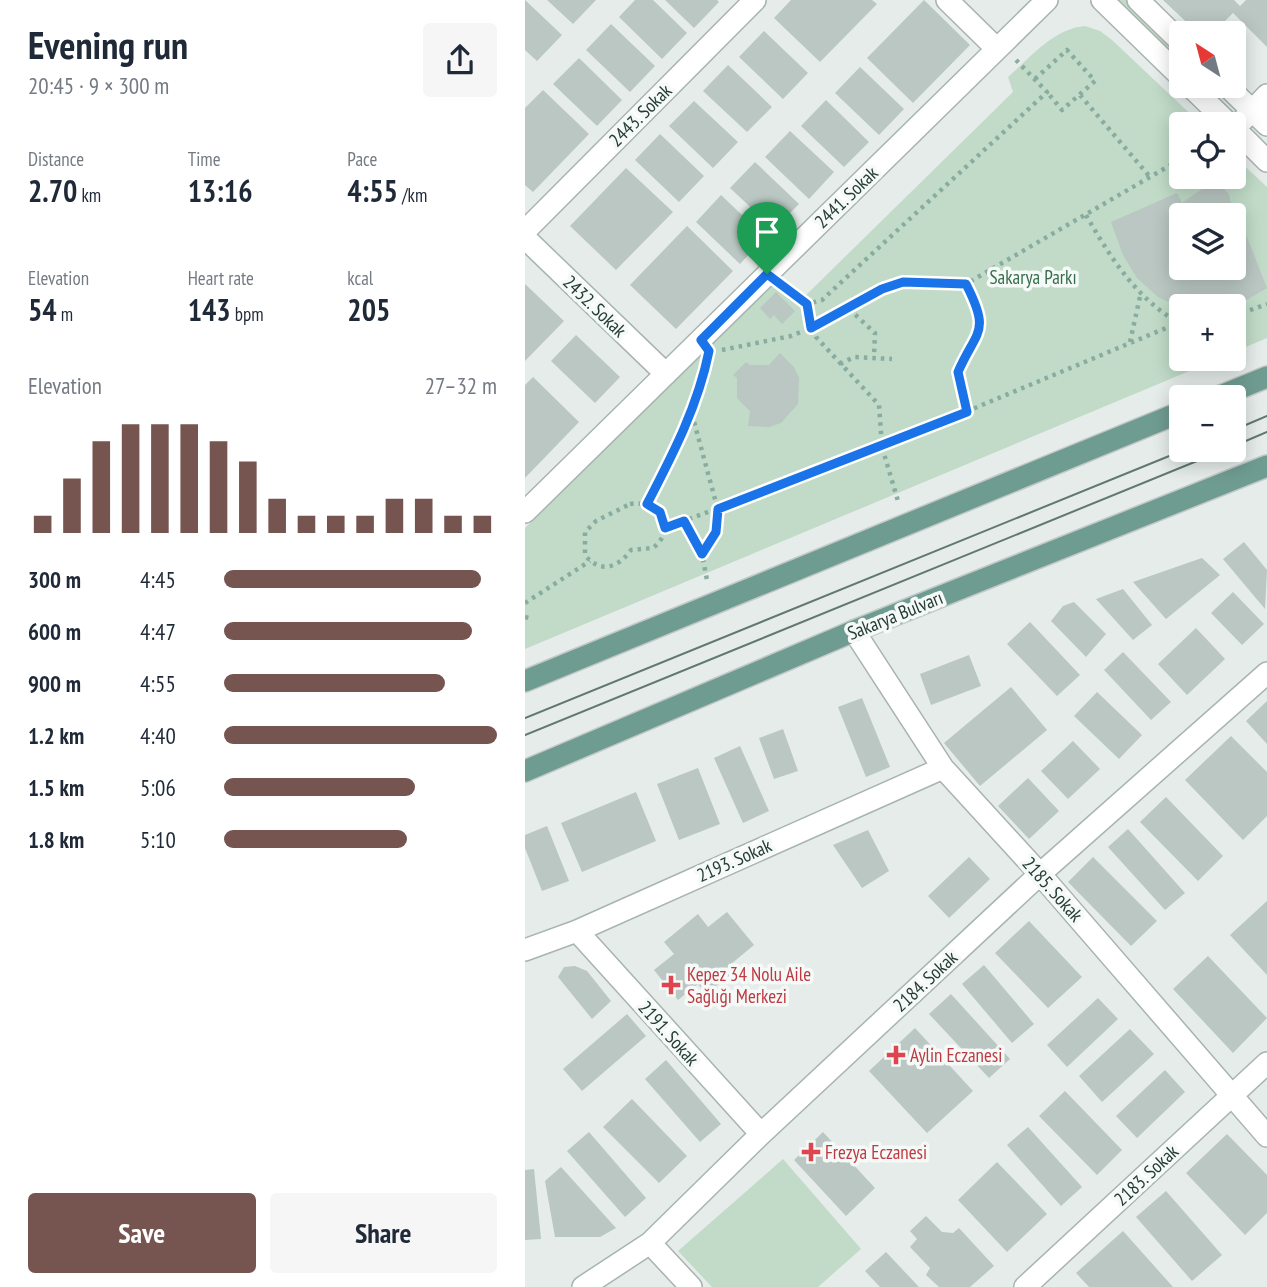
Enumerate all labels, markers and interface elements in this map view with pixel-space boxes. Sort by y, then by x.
text: Evening run [28,20,188,69]
north arrow [1169,21,1246,98]
map controls [1169,21,1246,462]
button: share [423,23,497,97]
text: 20:45 · 9 × 300 m [28,71,169,100]
street label: 2443. Sokak [604,78,677,151]
button: locate [1169,112,1246,189]
text: Distance [28,147,84,171]
text: Time [188,147,221,171]
text: Pace [347,147,377,171]
street label: 2441. Sokak [809,160,883,233]
text: 2.70 [28,171,77,210]
text: 13:16 [188,171,253,210]
text: 4:55 [347,171,398,210]
text: km [77,183,101,207]
text: /km [398,183,427,207]
pin [737,202,797,274]
button: layers [1169,203,1246,280]
icon: arrive [748,213,786,251]
park label: Sakarya Parkı [989,265,1077,289]
text: Elevation [28,266,89,290]
text: Heart rate [188,266,254,290]
text: kcal [347,266,373,290]
street label: 2432. Sokak [558,270,632,343]
text: 54 [28,290,57,329]
text: 143 [188,290,231,329]
text: 205 [347,290,390,329]
button: + [1169,294,1246,371]
text: m [57,302,73,326]
text: bpm [231,302,264,326]
text: Elevation [28,371,102,400]
text: 27–32 m [425,371,497,400]
button: − [1169,385,1246,462]
text: 300 m [28,565,81,594]
text: 4:45 [140,565,176,594]
street label: Sakarya Bulvarı [844,585,946,645]
text: 600 m [28,617,81,646]
text: 4:47 [140,617,176,646]
text: 900 m [28,669,81,698]
text: 4:55 [140,669,176,698]
text: 1.2 km [28,721,84,750]
text: 4:40 [140,721,176,750]
text: 1.5 km [28,773,84,802]
text: 5:06 [140,773,176,802]
text: 1.8 km [28,825,84,854]
text: 5:10 [140,825,176,854]
street label: 2193. Sokak [693,833,776,887]
street label: 2185. Sokak [1018,852,1089,927]
street label: 2184. Sokak [888,945,963,1017]
place label: Kepez 34 Nolu Aile Sağlığı Merkezi [687,962,811,1008]
marker: Kepez 34 Nolu Aile Sağlığı Merkezi [661,975,681,995]
street label: 2191. Sokak [634,996,705,1071]
place label: Aylin Eczanesi [910,1043,1002,1067]
marker: Aylin Eczanesi [888,1047,904,1063]
street label: 2183. Sokak [1109,1139,1184,1211]
place label: Frezya Eczanesi [825,1140,927,1164]
marker: Frezya Eczanesi [803,1144,819,1160]
button: Save [28,1193,256,1273]
button: Share [270,1193,497,1273]

